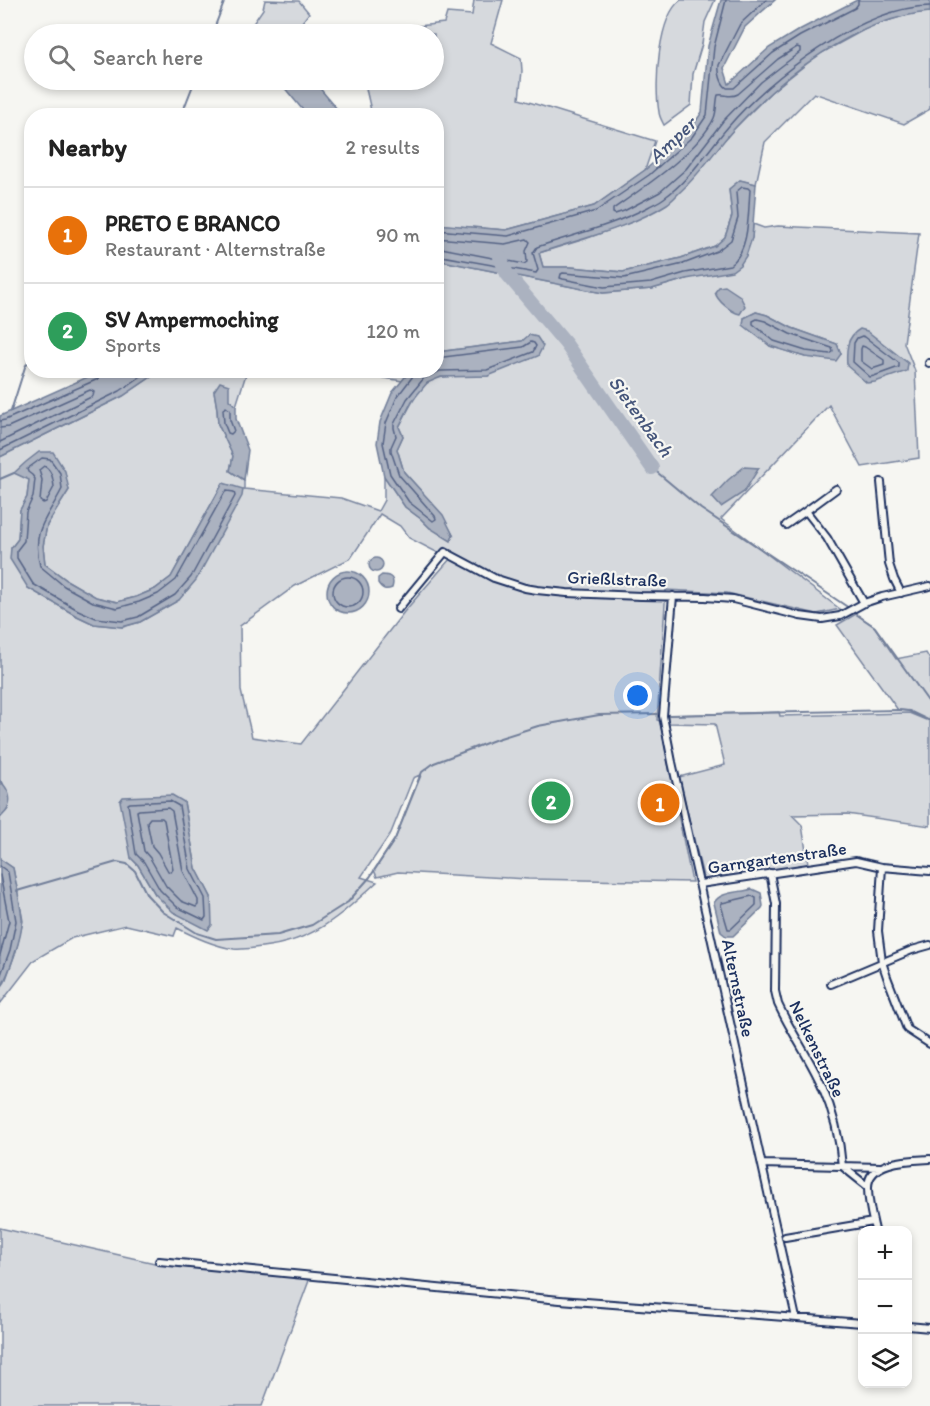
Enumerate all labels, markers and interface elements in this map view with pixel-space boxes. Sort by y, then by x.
search box [24,24,444,90]
icon: search [45,41,78,74]
text: Search here [93,44,203,71]
water label: Amper [643,110,702,168]
text: Nearby [48,131,127,163]
text: 2 results [346,135,420,159]
text: PRETO E BRANCO [105,210,280,237]
text: 1 [63,223,72,247]
text: 90 m [376,223,420,247]
text: Restaurant · Alternstraße [105,237,326,261]
text: SV Ampermoching [105,306,279,333]
text: 2 [62,319,73,343]
text: 120 m [367,319,420,343]
text: Sports [105,333,161,357]
water label: Sietenbach [604,371,679,462]
street label: Grießlstraße [567,566,667,592]
your location [623,681,652,710]
pin: 2 [532,778,570,824]
pin: 1 [640,780,680,826]
street label: Garngartenstraße [706,837,848,879]
street label: Alternstraße [717,937,759,1039]
street label: Nelkenstraße [784,997,850,1101]
map controls [858,1226,912,1388]
button: + [858,1226,912,1280]
button: − [858,1280,912,1334]
button: layers [858,1334,912,1388]

